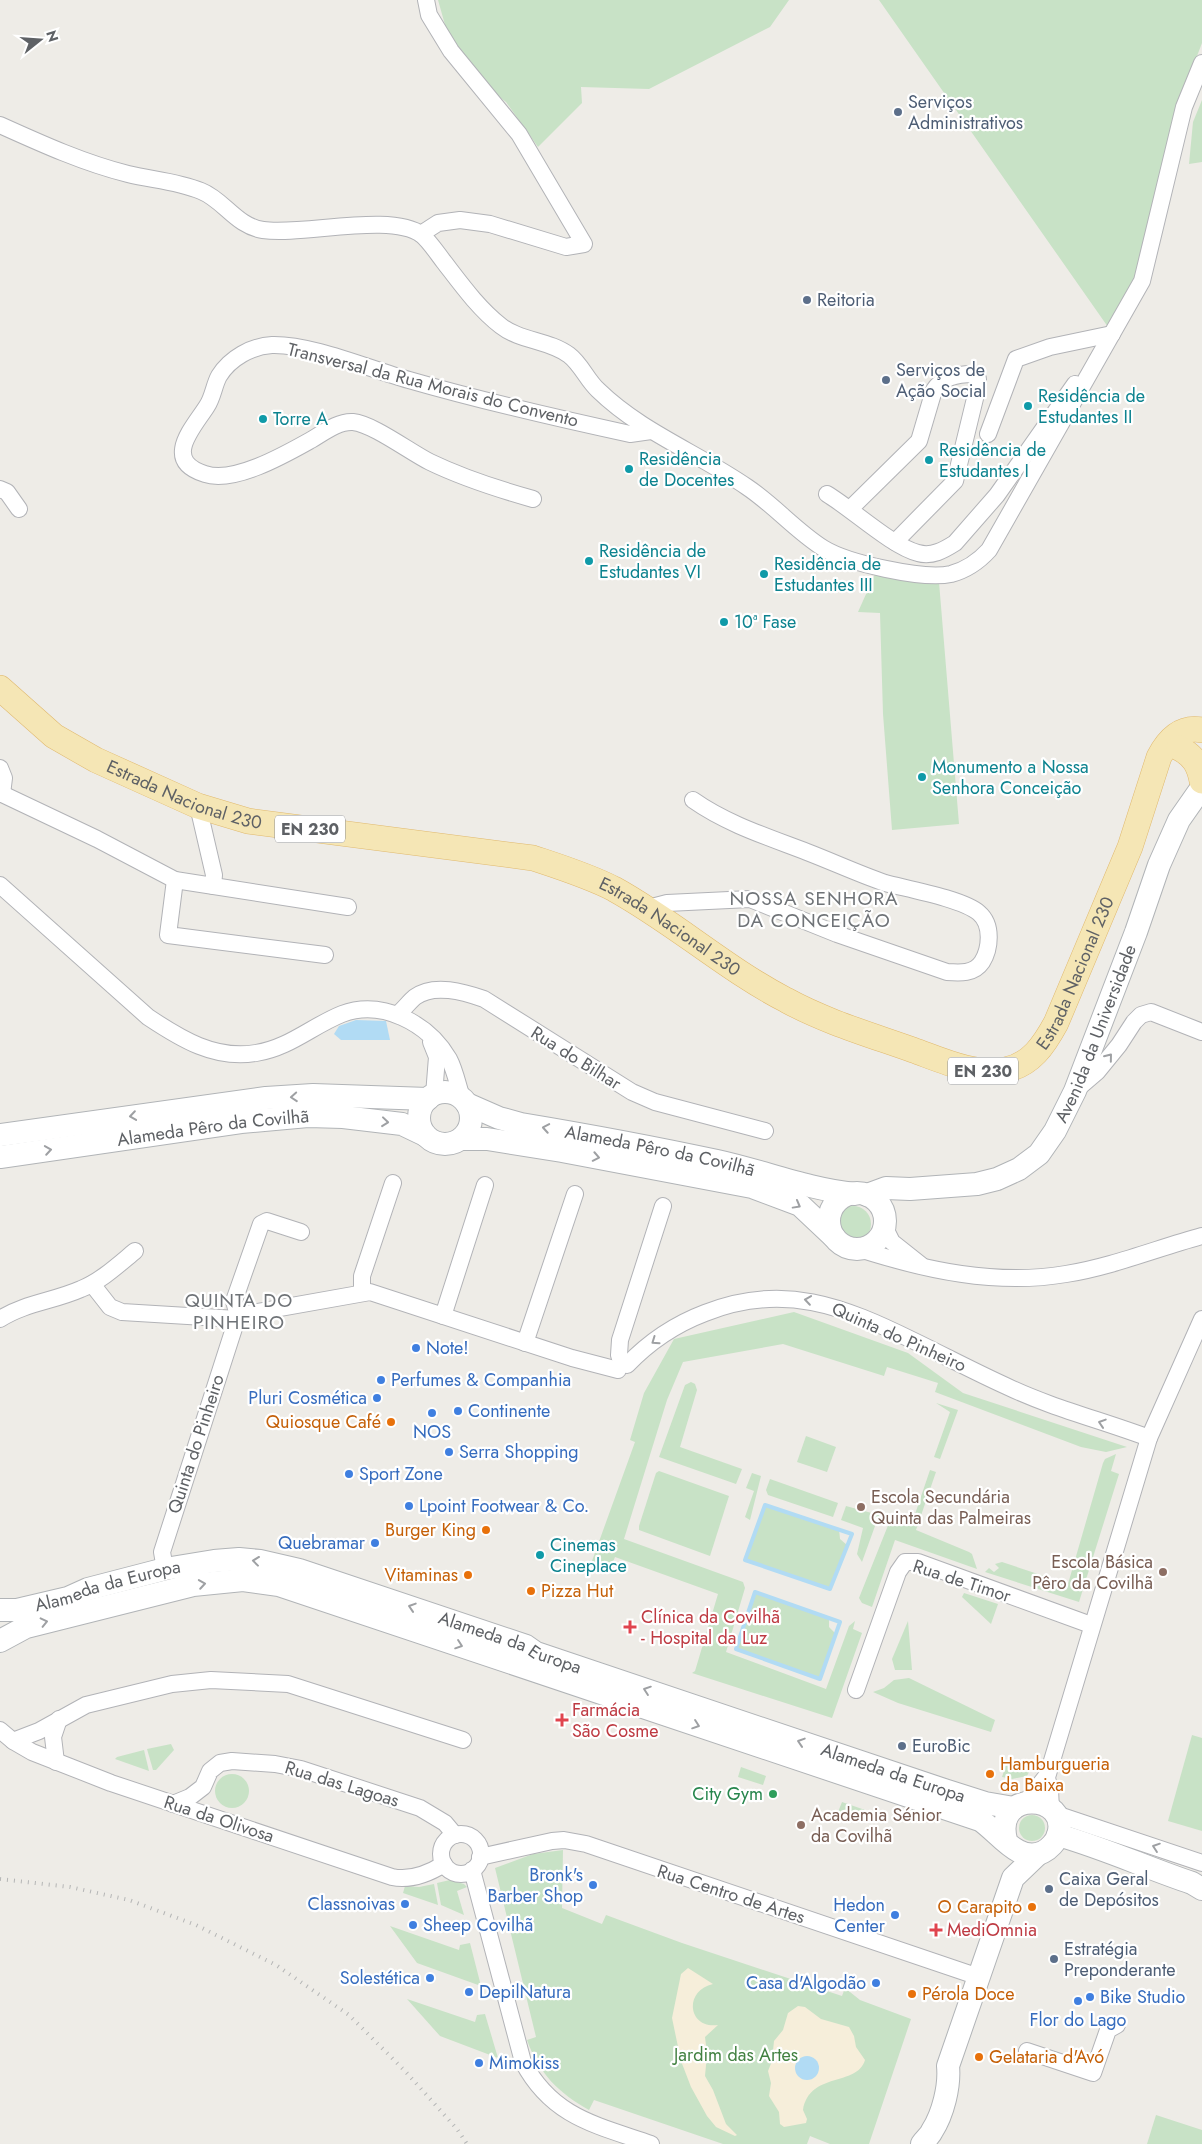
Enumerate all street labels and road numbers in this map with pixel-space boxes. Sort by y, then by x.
street label: Transversal da Rua Morais do Convento [285,336,581,434]
street label: Estrada Nacional 230 [102,753,264,836]
road number: EN 230 [275,816,345,842]
street label: Estrada Nacional 230 [595,871,746,983]
street label: Estrada Nacional 230 [1030,893,1121,1055]
street label: Avenida da Universidade [1048,941,1143,1127]
street label: Rua do Bilhar [526,1020,627,1097]
road number: EN 230 [948,1058,1018,1084]
street label: Alameda Pêro da Covilhã [115,1103,310,1153]
street label: Alameda Pêro da Covilhã [563,1119,758,1183]
street label: Quinta do Pinheiro [828,1296,971,1378]
street label: Quinta do Pinheiro [161,1371,231,1517]
street label: Rua de Timor [910,1553,1015,1609]
street label: Alameda da Europa [32,1554,182,1618]
street label: Alameda da Europa [435,1605,585,1680]
street label: Alameda da Europa [817,1737,969,1809]
street label: Rua das Lagoas [282,1754,402,1814]
street label: Rua da Olivosa [161,1789,277,1849]
street label: Rua Centro de Artes [654,1858,808,1930]

